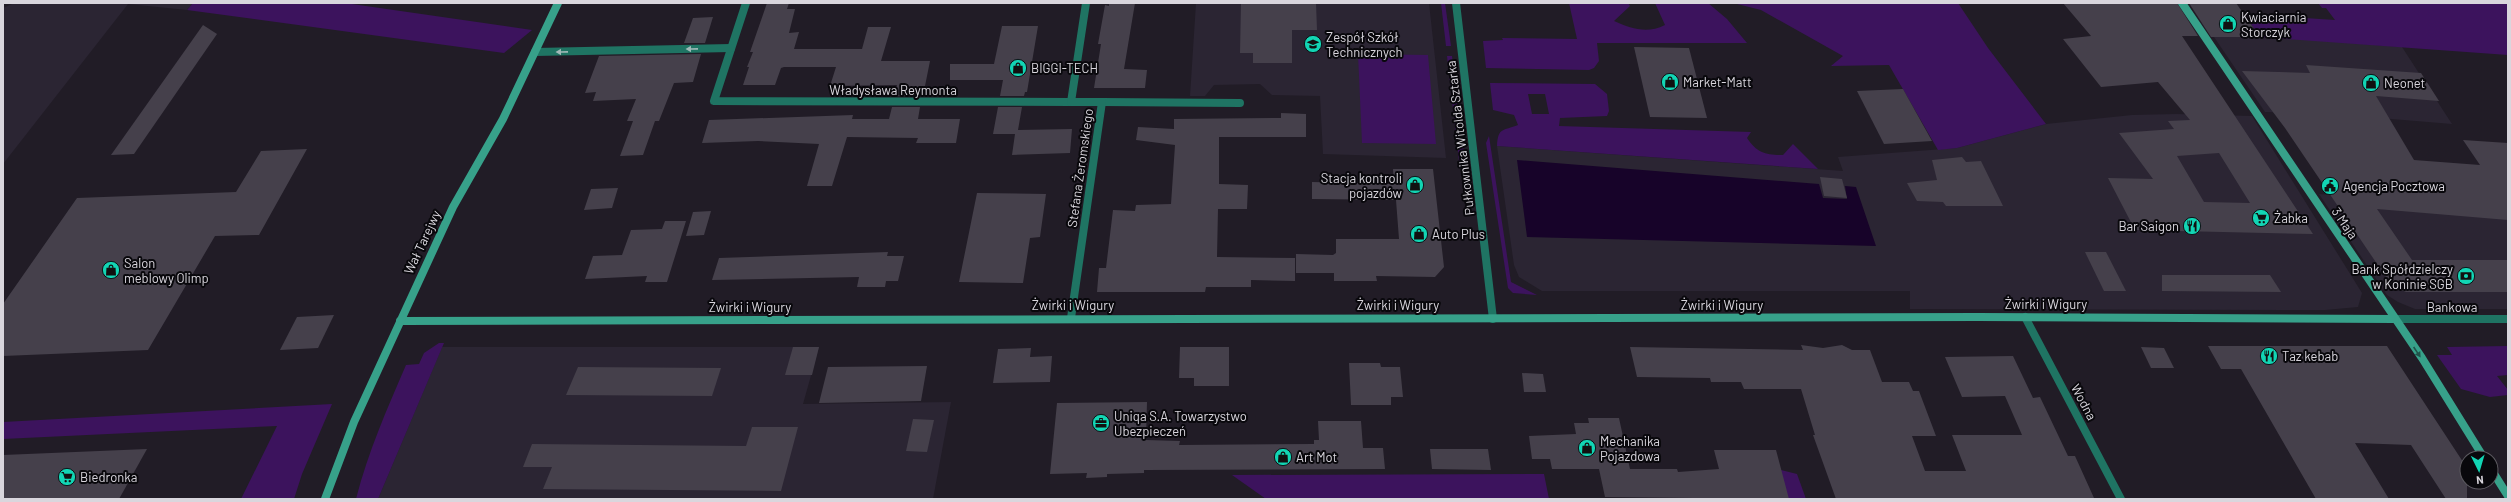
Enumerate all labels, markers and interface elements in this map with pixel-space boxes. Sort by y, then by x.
place label: Kwiaciarnia Storczyk [2241,9,2306,40]
shop icon: Kwiaciarnia Storczyk [2218,14,2238,34]
place label: Zespół Szkół Technicznych [1326,29,1403,60]
school or university icon: Zespół Szkół Technicznych [1303,34,1323,54]
one-way arrow [685,46,698,52]
one-way arrow [556,48,568,55]
shop icon: BIGGI-TECH [1008,58,1028,78]
place label: BIGGI-TECH [1031,60,1098,76]
street label: Pułkownika Witolda Sztarka [1443,60,1477,216]
shop icon: Market-Matt [1660,72,1680,92]
shop icon: Neonet [2361,73,2381,93]
place label: Market-Matt [1683,74,1752,90]
place label: Neonet [2384,75,2425,91]
street label: Władysława Reymonta [829,82,957,98]
street label: Stefana Żeromskiego [1064,108,1096,228]
place label: Stacja kontroli pojazdów [1321,170,1402,201]
shop icon: Stacja kontroli pojazdów [1405,175,1425,195]
public building icon: Agencja Pocztowa [2320,176,2340,196]
place label: Agencja Pocztowa [2343,178,2445,194]
street label: 3 Maja [2329,204,2361,242]
street label: Wał Tarejwy [400,208,444,276]
supermarket icon: Żabka [2251,208,2271,228]
place label: Żabka [2274,210,2308,226]
restaurant icon: Bar Saigon [2182,216,2202,236]
place label: Bar Saigon [2118,218,2179,234]
shop icon: Auto Plus [1409,224,1429,244]
place label: Auto Plus [1432,226,1485,242]
place label: Salon meblowy Olimp [124,255,209,286]
shop icon: Salon meblowy Olimp [101,260,121,280]
place label: Bank Spółdzielczy w Koninie SGB [2351,261,2453,292]
bank icon: Bank Spółdzielczy w Koninie SGB [2456,266,2476,286]
street label: Żwirki i Wigury [2005,296,2087,312]
street label: Żwirki i Wigury [1032,297,1114,313]
street label: Żwirki i Wigury [1357,297,1439,313]
street label: Żwirki i Wigury [1681,297,1763,313]
street label: Żwirki i Wigury [709,299,791,315]
street label: Bankowa [2427,299,2477,315]
restaurant icon: Taz kebab [2259,346,2279,366]
one-way arrow [2413,346,2421,357]
place label: Taz kebab [2282,348,2338,364]
street label: Wodna [2068,381,2100,423]
place label: Uniqa S.A. Towarzystwo Ubezpieczeń [1114,408,1247,439]
office icon: Uniqa S.A. Towarzystwo Ubezpieczeń [1091,413,1111,433]
place label: Mechanika Pojazdowa [1600,433,1660,464]
shop icon: Mechanika Pojazdowa [1577,438,1597,458]
shop icon: Art Mot [1273,447,1293,467]
place label: Art Mot [1296,449,1337,465]
north arrow [2459,450,2499,490]
supermarket icon: Biedronka [57,467,77,487]
place label: Biedronka [80,469,137,485]
text: N [2476,474,2484,487]

